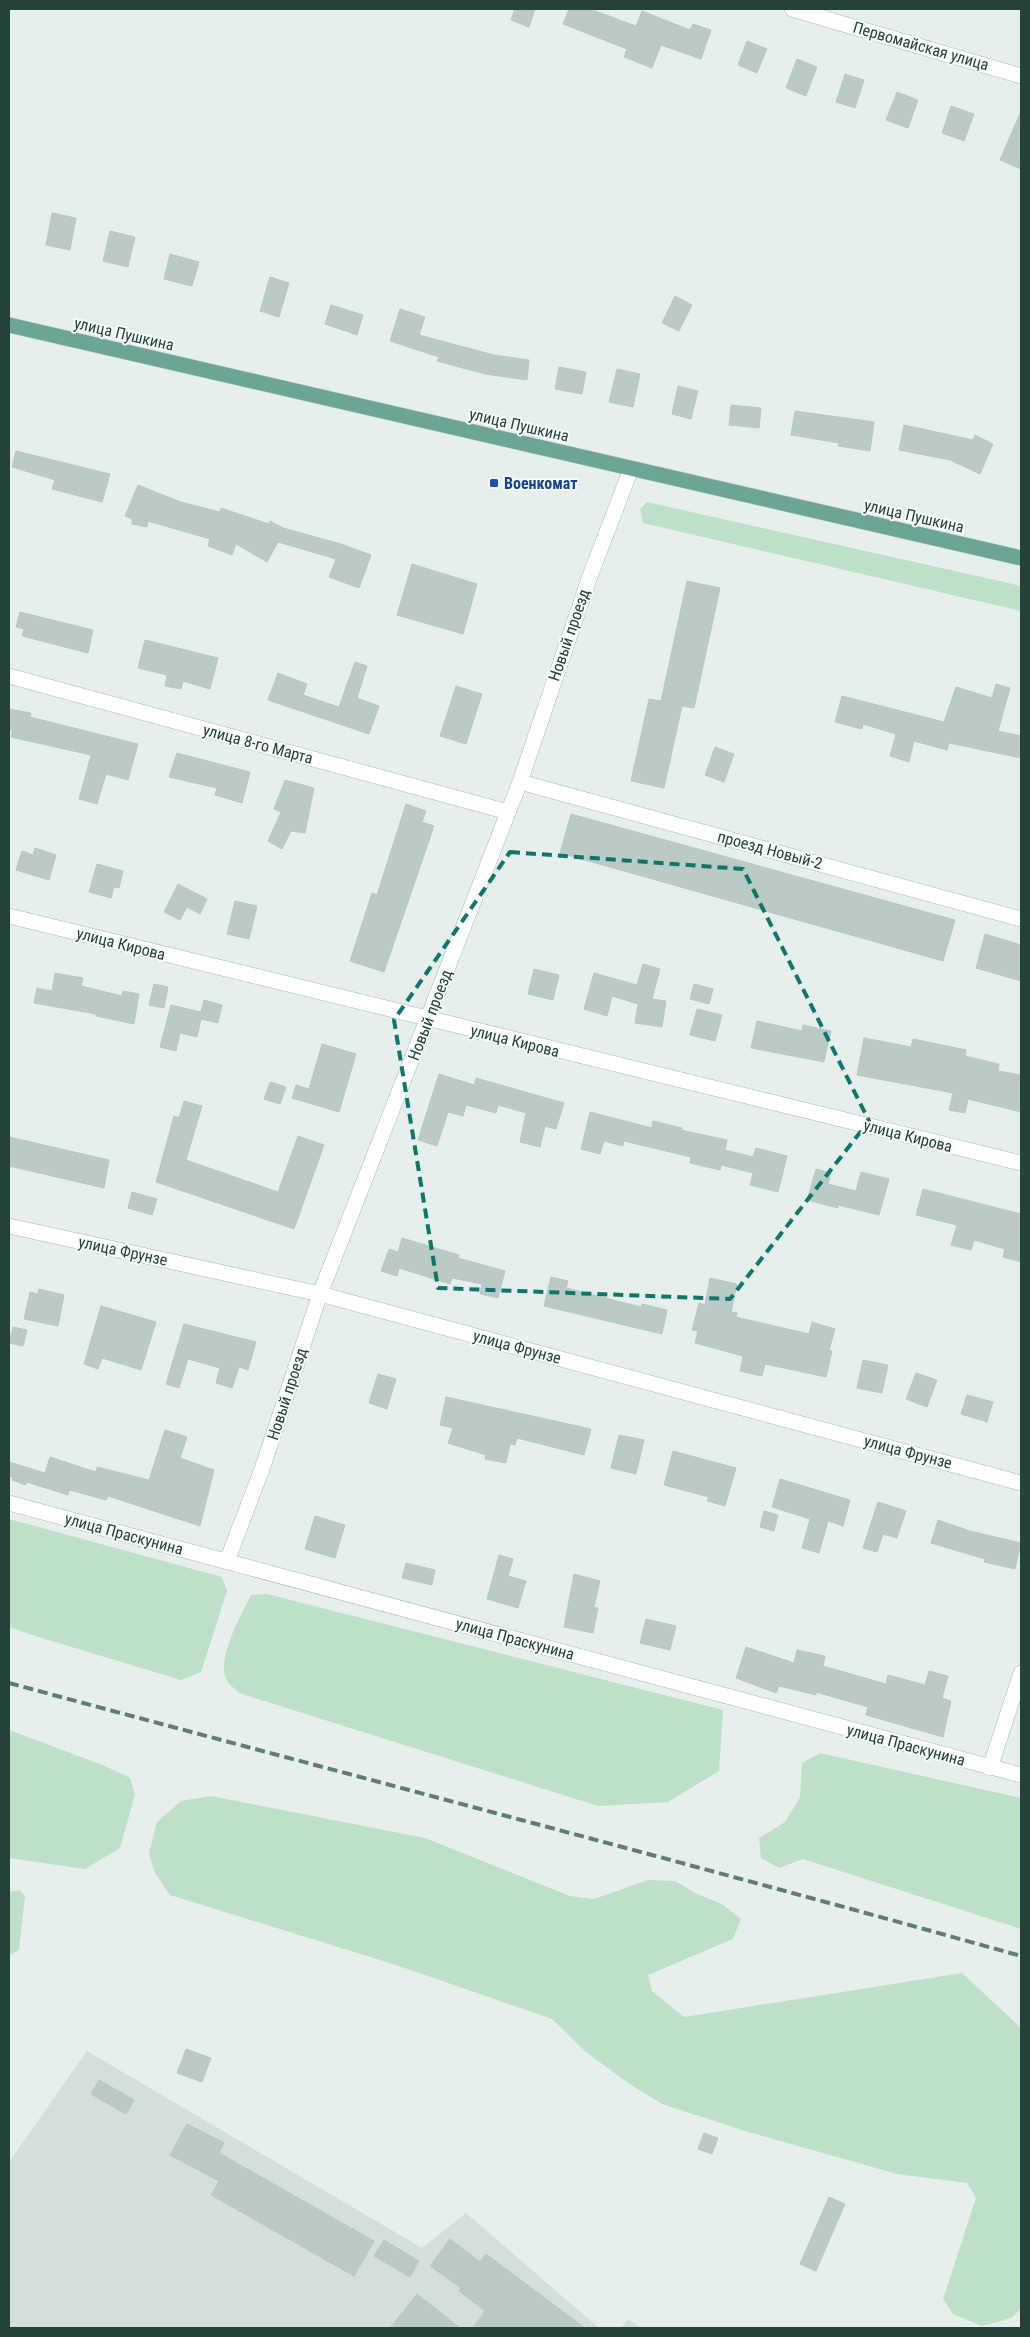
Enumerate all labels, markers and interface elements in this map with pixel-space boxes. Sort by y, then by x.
street label: Первомайская улица [851,18,991,74]
street label: улица Пушкина [72,313,176,355]
street label: улица Пушкина [467,404,571,446]
place label: Военкомат [504,474,577,493]
marker: Военкомат [488,477,500,489]
street label: улица Пушкина [862,495,966,537]
street label: Новый проезд [544,586,594,683]
street label: улица 8-го Марта [201,720,315,768]
street label: проезд Новый-2 [715,827,825,873]
street label: улица Кирова [75,924,167,964]
street label: Новый проезд [404,966,456,1063]
street label: улица Кирова [469,1021,561,1061]
street label: улица Кирова [862,1116,954,1156]
street label: улица Фрунзе [77,1232,169,1270]
street label: улица Фрунзе [471,1326,563,1368]
street label: Новый проезд [263,1345,311,1443]
street label: улица Фрунзе [862,1431,954,1473]
street label: улица Праскунина [63,1509,185,1559]
street label: улица Праскунина [454,1614,576,1664]
street label: улица Праскунина [845,1720,967,1770]

